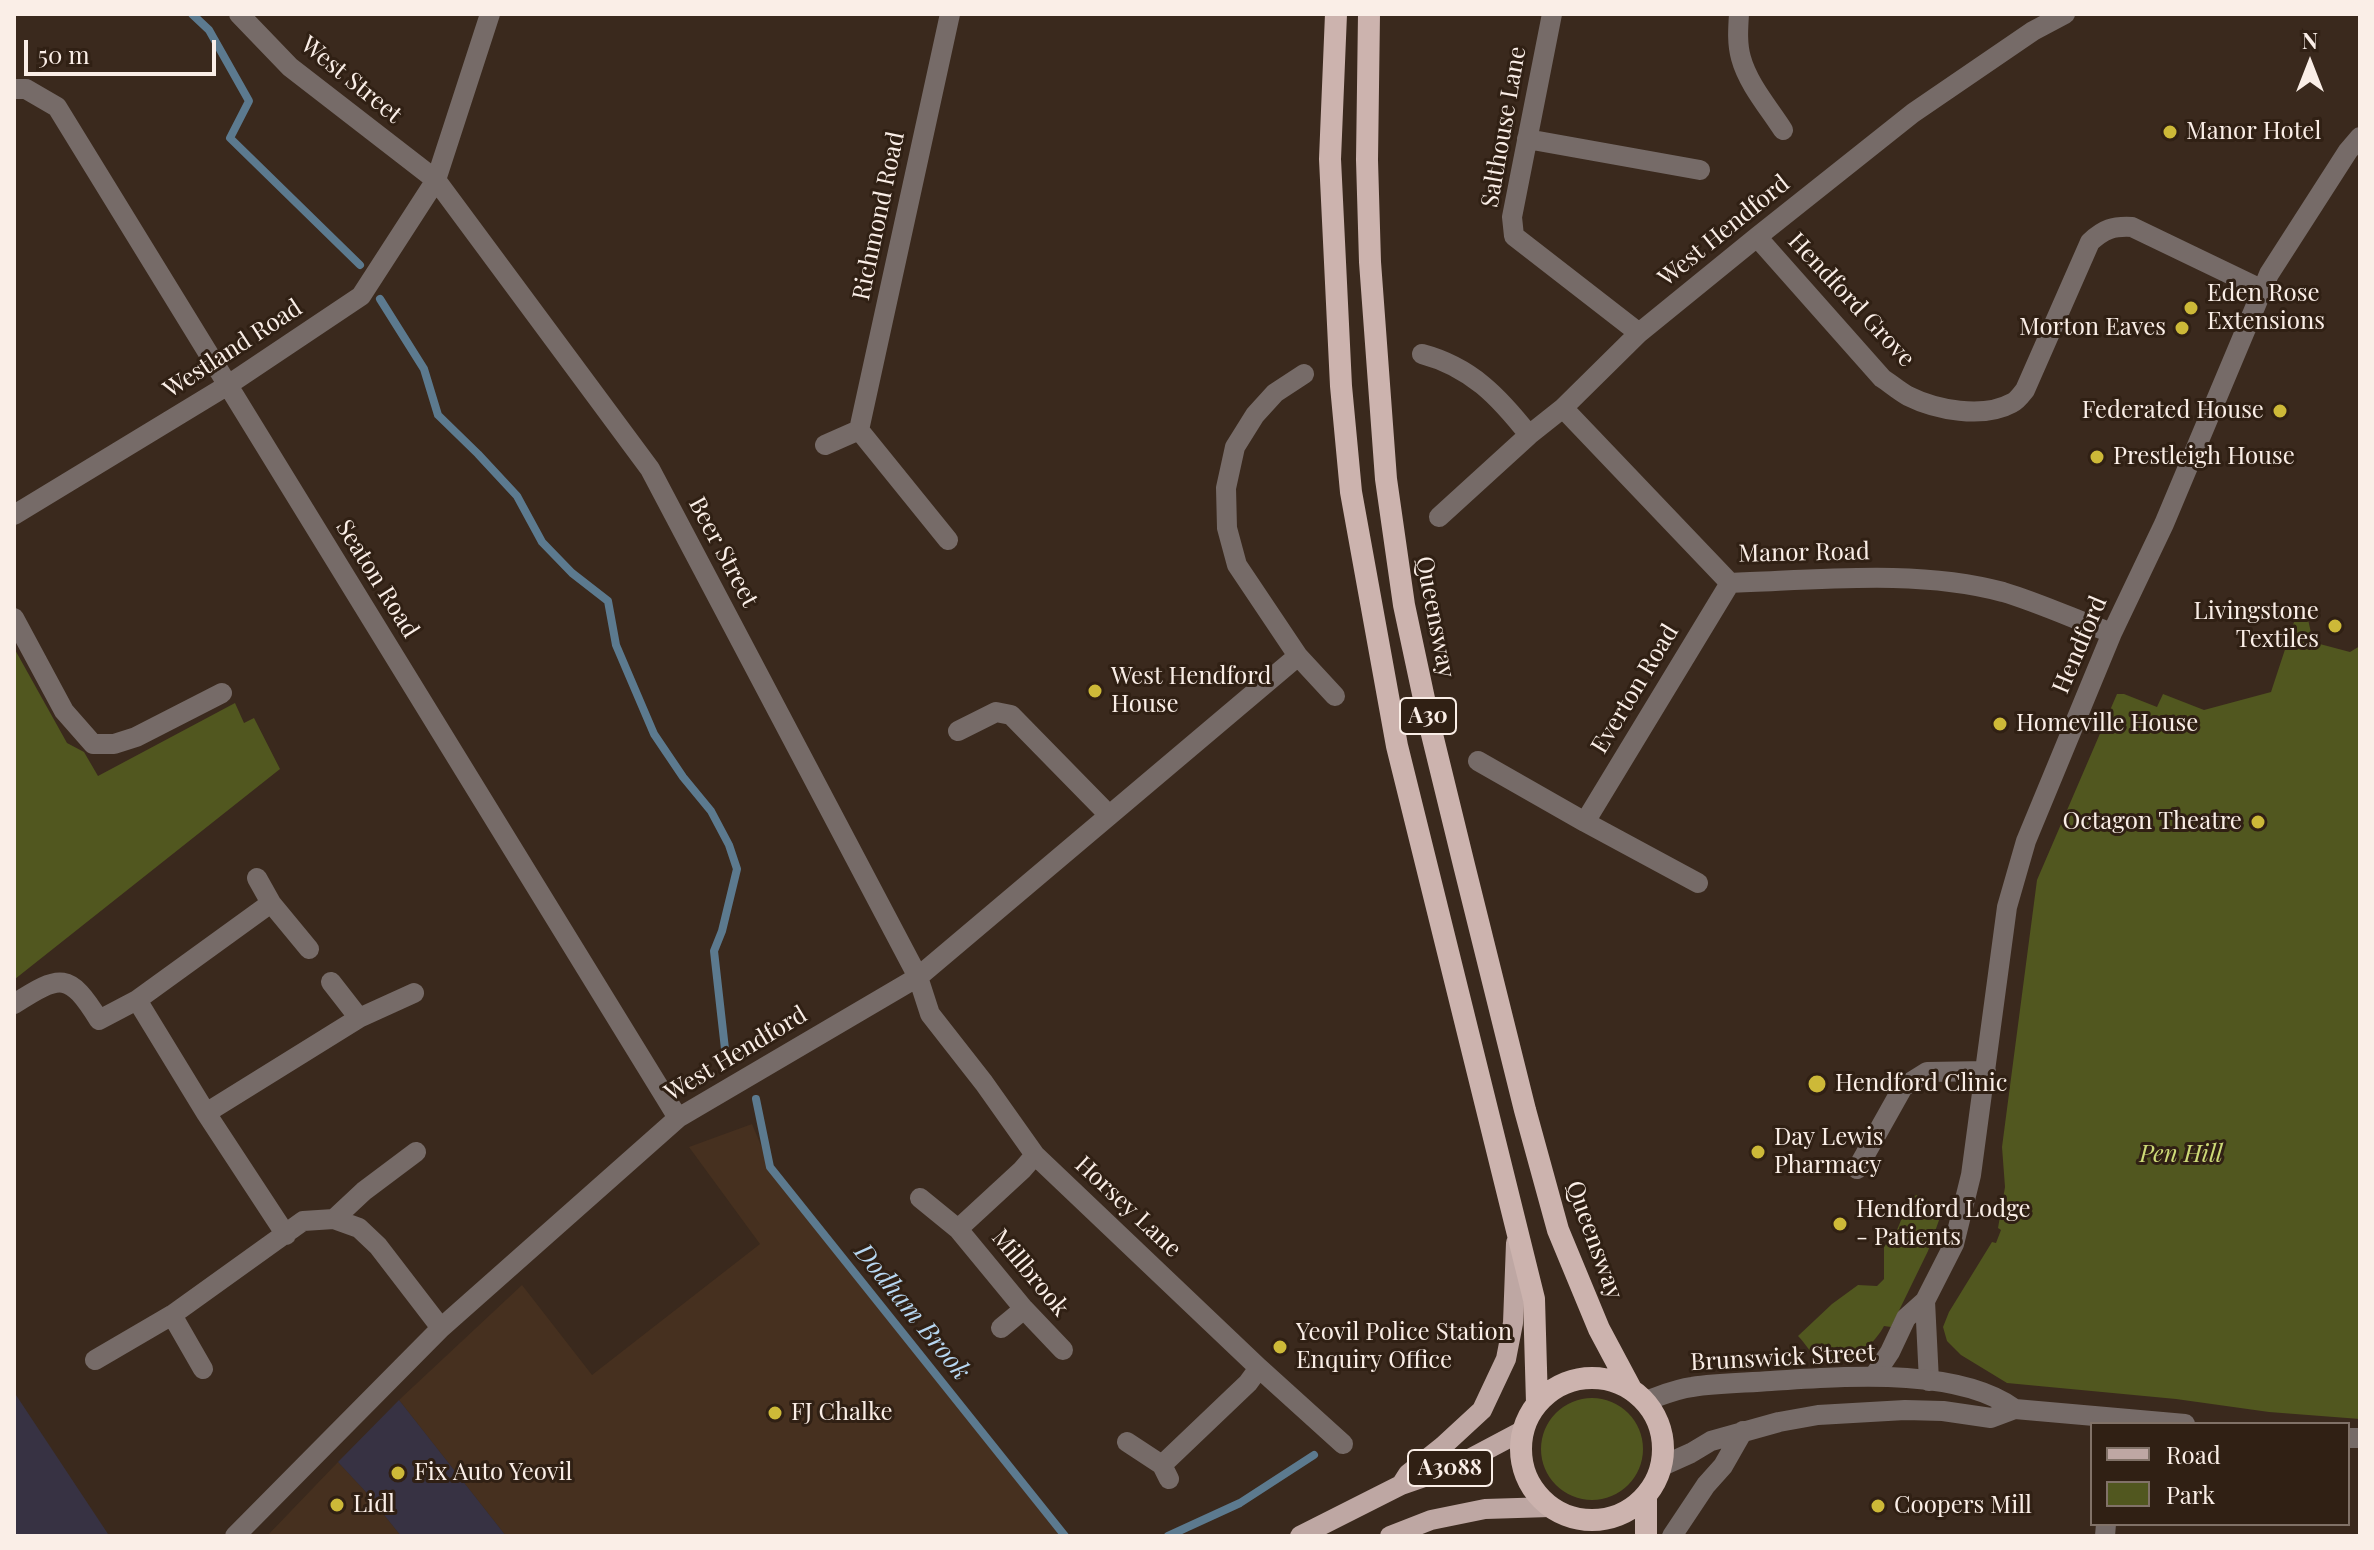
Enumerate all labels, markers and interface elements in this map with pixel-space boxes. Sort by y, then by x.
scale bar [28,24,220,74]
north arrow [2270,24,2350,104]
text: N [2302,25,2318,55]
street label: West Street [295,30,407,130]
text: 50 m [38,38,90,70]
street label: Salthouse Lane [1476,44,1532,210]
place label: Manor Hotel [2186,118,2321,146]
marker: Manor Hotel [2161,123,2179,141]
street label: Richmond Road [847,129,911,303]
street label: West Hendford [1653,169,1795,293]
street label: Hendford Grove [1782,227,1920,373]
place label: Eden Rose Extensions [2207,280,2325,336]
street label: Westland Road [158,294,308,404]
marker: Eden Rose Extensions [2182,299,2200,317]
place label: Morton Eaves [2019,314,2166,342]
marker: Morton Eaves [2173,319,2191,337]
place label: Federated House [2082,397,2264,425]
marker: Federated House [2271,402,2289,420]
place label: Prestleigh House [2113,443,2295,471]
marker: Prestleigh House [2088,448,2106,466]
street label: Beer Street [682,492,764,612]
street label: Seaton Road [329,515,425,643]
street label: Manor Road [1738,537,1870,569]
street label: Queensway [1409,554,1461,680]
street label: Hendford [2047,592,2113,698]
place label: Livingstone Textiles [2194,598,2319,654]
marker: Livingstone Textiles [2326,617,2344,635]
street label: Everton Road [1585,619,1685,759]
place label: West Hendford House [1111,663,1271,719]
marker: West Hendford House [1086,682,1104,700]
road number: A30 [1400,698,1456,734]
place label: Homeville House [2016,710,2198,738]
marker: Homeville House [1991,715,2009,733]
place label: Octagon Theatre [2062,808,2242,836]
marker: Octagon Theatre [2249,813,2267,831]
street label: West Hendford [660,1000,812,1108]
place label: Hendford Clinic [1835,1070,2007,1098]
marker: Hendford Clinic [1806,1073,1828,1095]
place label: Day Lewis Pharmacy [1774,1124,1884,1180]
park label: Pen Hill [2139,1141,2223,1169]
marker: Day Lewis Pharmacy [1749,1143,1767,1161]
street label: Horsey Lane [1069,1150,1187,1264]
street label: Queensway [1559,1177,1629,1303]
place label: Hendford Lodge - Patients [1856,1196,2031,1252]
marker: Hendford Lodge - Patients [1831,1215,1849,1233]
street label: Millbrook [985,1224,1075,1322]
water label: Dodham Brook [847,1237,977,1387]
place label: Yeovil Police Station Enquiry Office [1296,1319,1512,1375]
marker: Yeovil Police Station Enquiry Office [1271,1338,1289,1356]
street label: Brunswick Street [1690,1339,1876,1377]
place label: FJ Chalke [791,1399,893,1427]
marker: FJ Chalke [766,1404,784,1422]
legend [2090,1422,2350,1526]
text: Road [2166,1438,2221,1470]
road number: A3088 [1408,1450,1492,1486]
place label: Fix Auto Yeovil [414,1459,572,1487]
marker: Fix Auto Yeovil [389,1464,407,1482]
text: Park [2166,1478,2215,1510]
place label: Lidl [353,1491,395,1519]
place label: Coopers Mill [1894,1492,2032,1520]
marker: Lidl [328,1496,346,1514]
marker: Coopers Mill [1869,1497,1887,1515]

